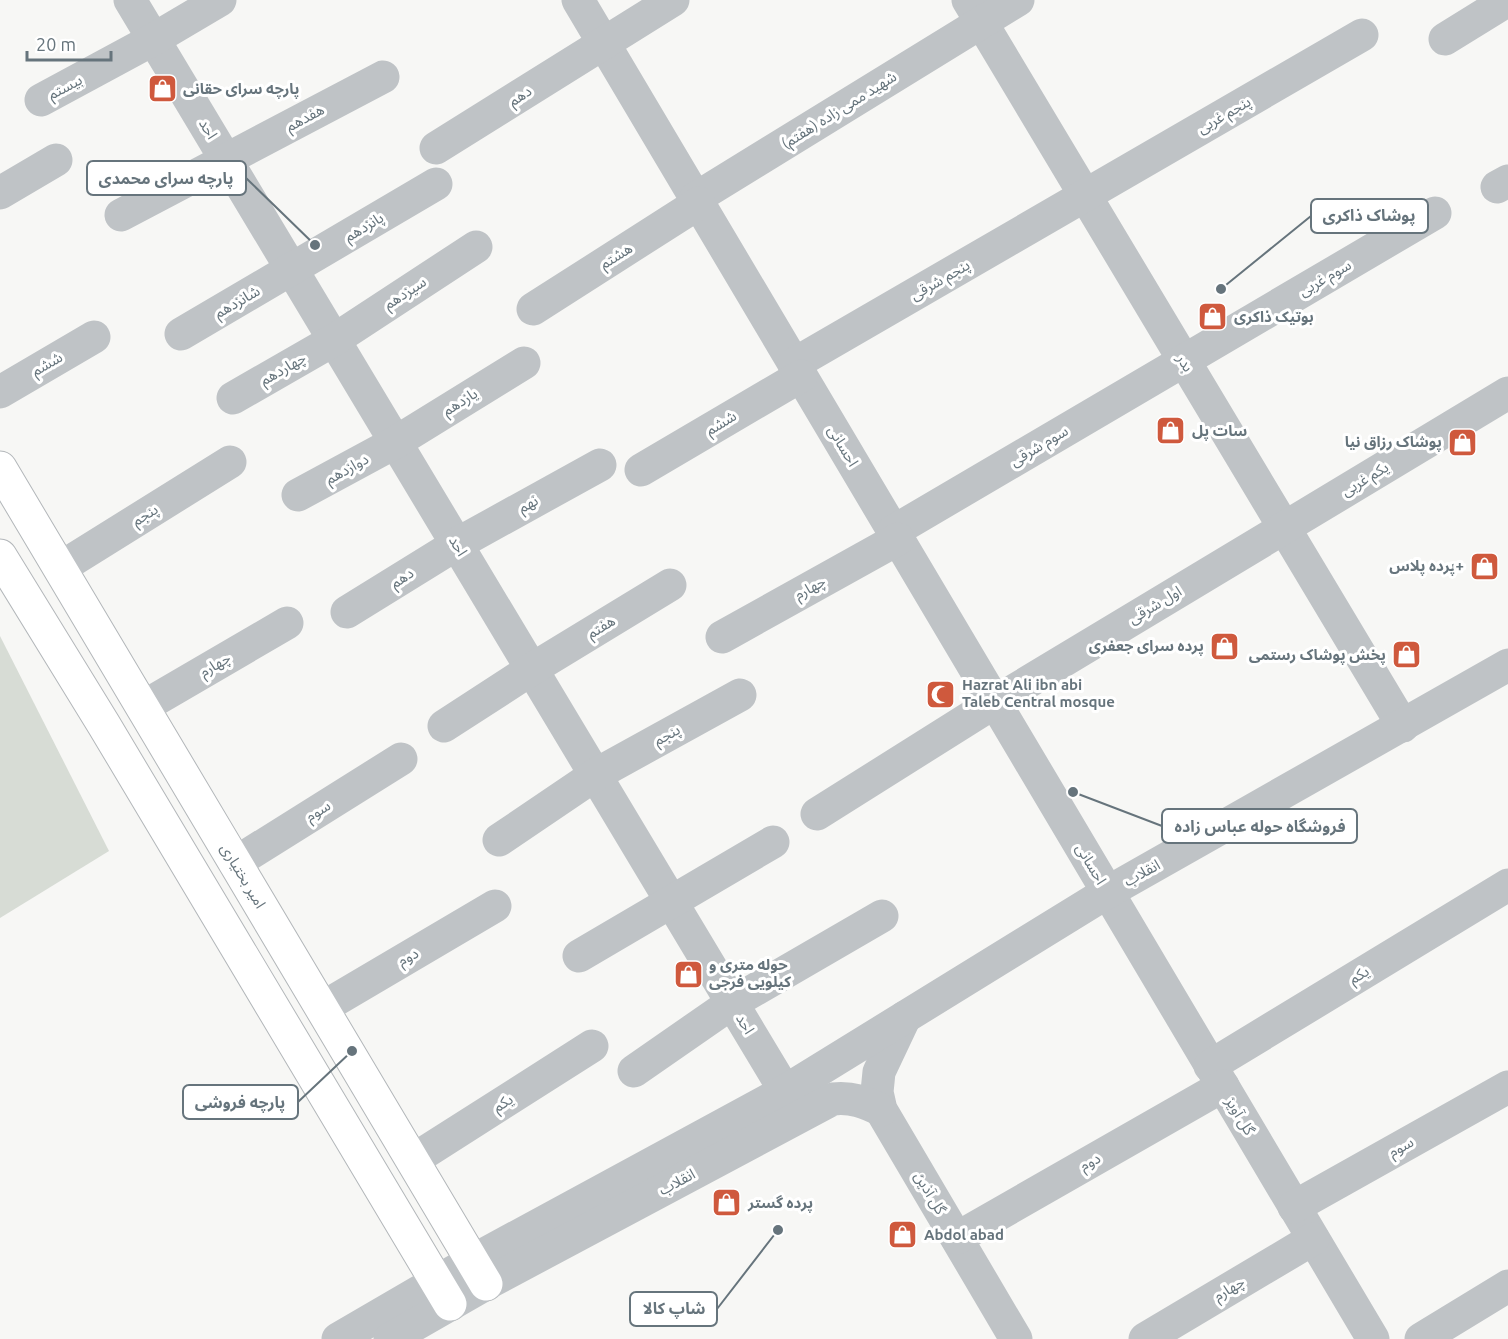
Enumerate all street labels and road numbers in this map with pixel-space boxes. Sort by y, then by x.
street label: شهید ممی زاده (هفتم) [778,67,901,154]
street label: بیستم [45,71,86,105]
street label: دهم [505,82,536,112]
street label: پنجم غربی [1194,92,1255,139]
street label: هفدهم [283,100,328,137]
street label: احد [196,116,221,142]
street label: پانزدهم [341,208,388,247]
street label: هشتم [596,239,637,275]
street label: پنجم شرقی [907,256,974,306]
street label: سوم غربی [1296,256,1356,302]
street label: سیزدهم [380,273,431,315]
street label: شانزدهم [211,282,264,324]
street label: ششم [28,348,67,382]
street label: چهاردهم [257,349,310,391]
street label: بدر [1172,350,1197,375]
street label: یازدهم [439,384,482,421]
street label: ششم [702,407,741,441]
street label: احسانی [824,422,862,470]
street label: سوم شرقی [1007,422,1073,472]
street label: دوازدهم [322,450,373,490]
street label: یکم غربی [1338,458,1393,502]
street label: نهم [515,491,542,518]
street label: پنجم [129,500,163,532]
street label: احد [446,533,471,559]
street label: دهم [387,564,418,594]
street label: چهارم [791,572,830,606]
street label: اول شرقی [1125,582,1185,628]
street label: هفتم [583,612,620,644]
street label: چهارم [196,649,235,683]
street label: پنجم [651,720,684,751]
street label: سوم [302,796,335,827]
street label: امیر بختیاری [217,840,269,912]
street label: احسانی [1072,840,1110,888]
street label: انقلاب [1121,856,1163,890]
street label: دوم [394,944,423,972]
street label: یکم [1346,962,1373,990]
street label: احد [733,1011,758,1037]
street label: یکم [490,1090,518,1118]
street label: گل آویز [1221,1093,1259,1139]
street label: سوم [1385,1133,1418,1163]
street label: دوم [1076,1149,1105,1177]
street label: انقلاب [656,1165,698,1199]
street label: گل آذین [910,1168,950,1218]
street label: چهارم [1210,1273,1249,1307]

